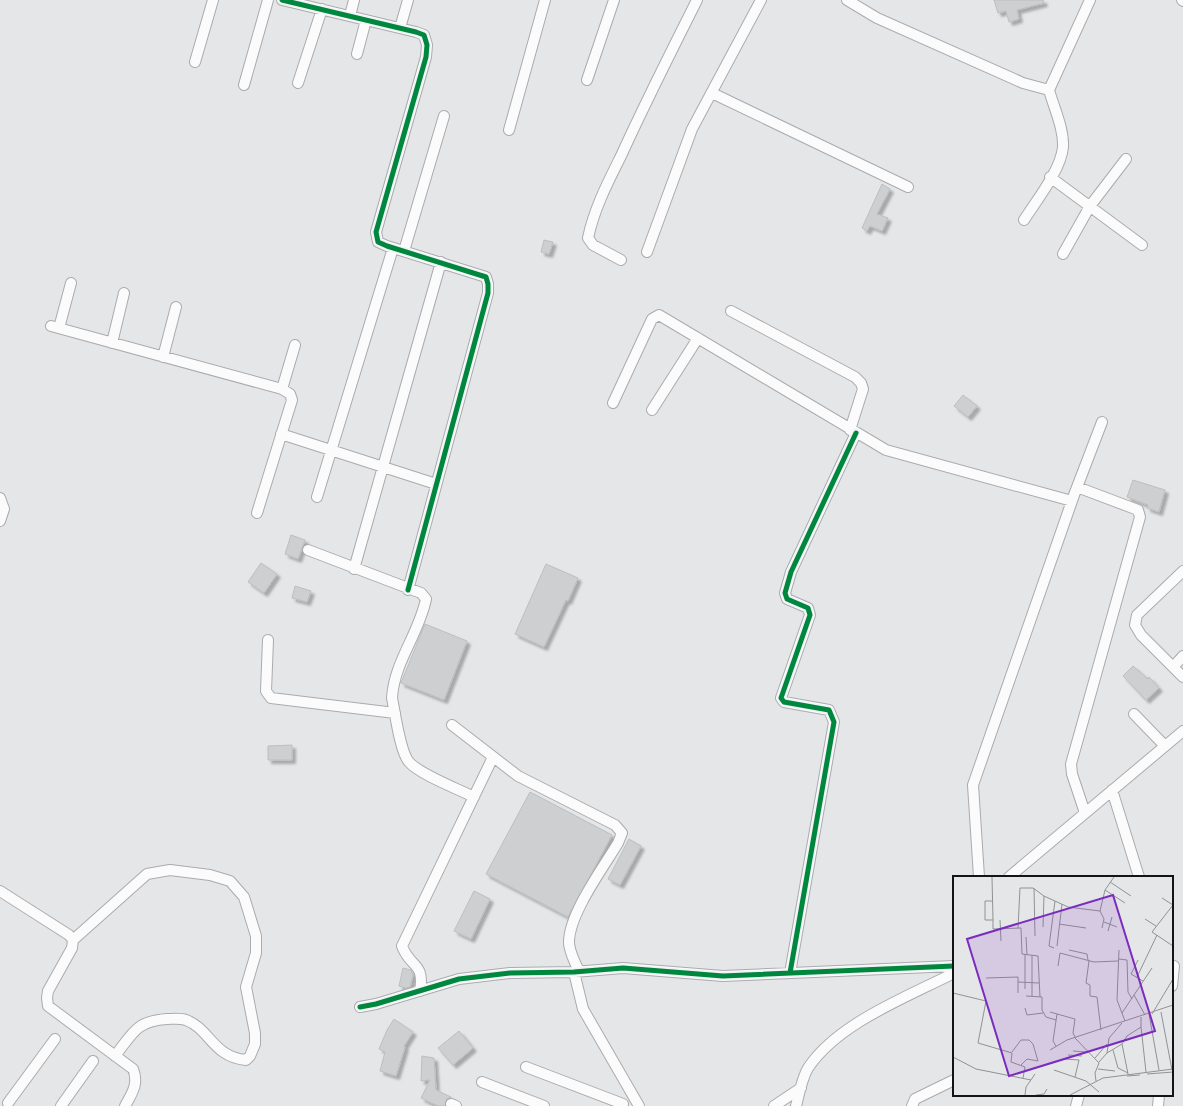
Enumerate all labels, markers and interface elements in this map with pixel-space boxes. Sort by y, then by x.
inset map [953,876,1173,1096]

